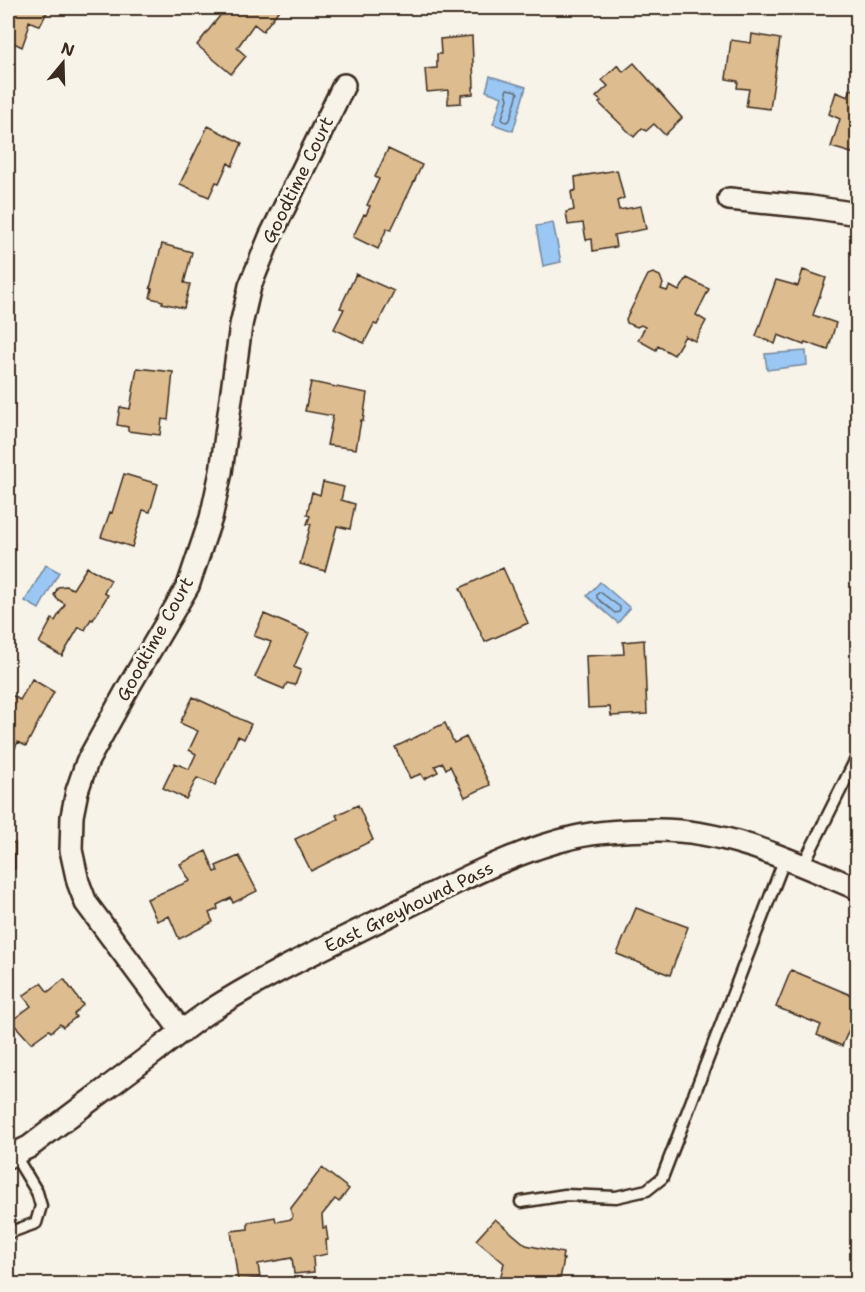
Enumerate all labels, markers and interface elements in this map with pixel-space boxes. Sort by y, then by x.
north arrow [33,33,93,93]
text: N [58,37,77,61]
street label: Goodtime Court [257,112,339,247]
street label: Goodtime Court [111,573,199,705]
street label: East Greyhound Pass [321,856,497,958]

